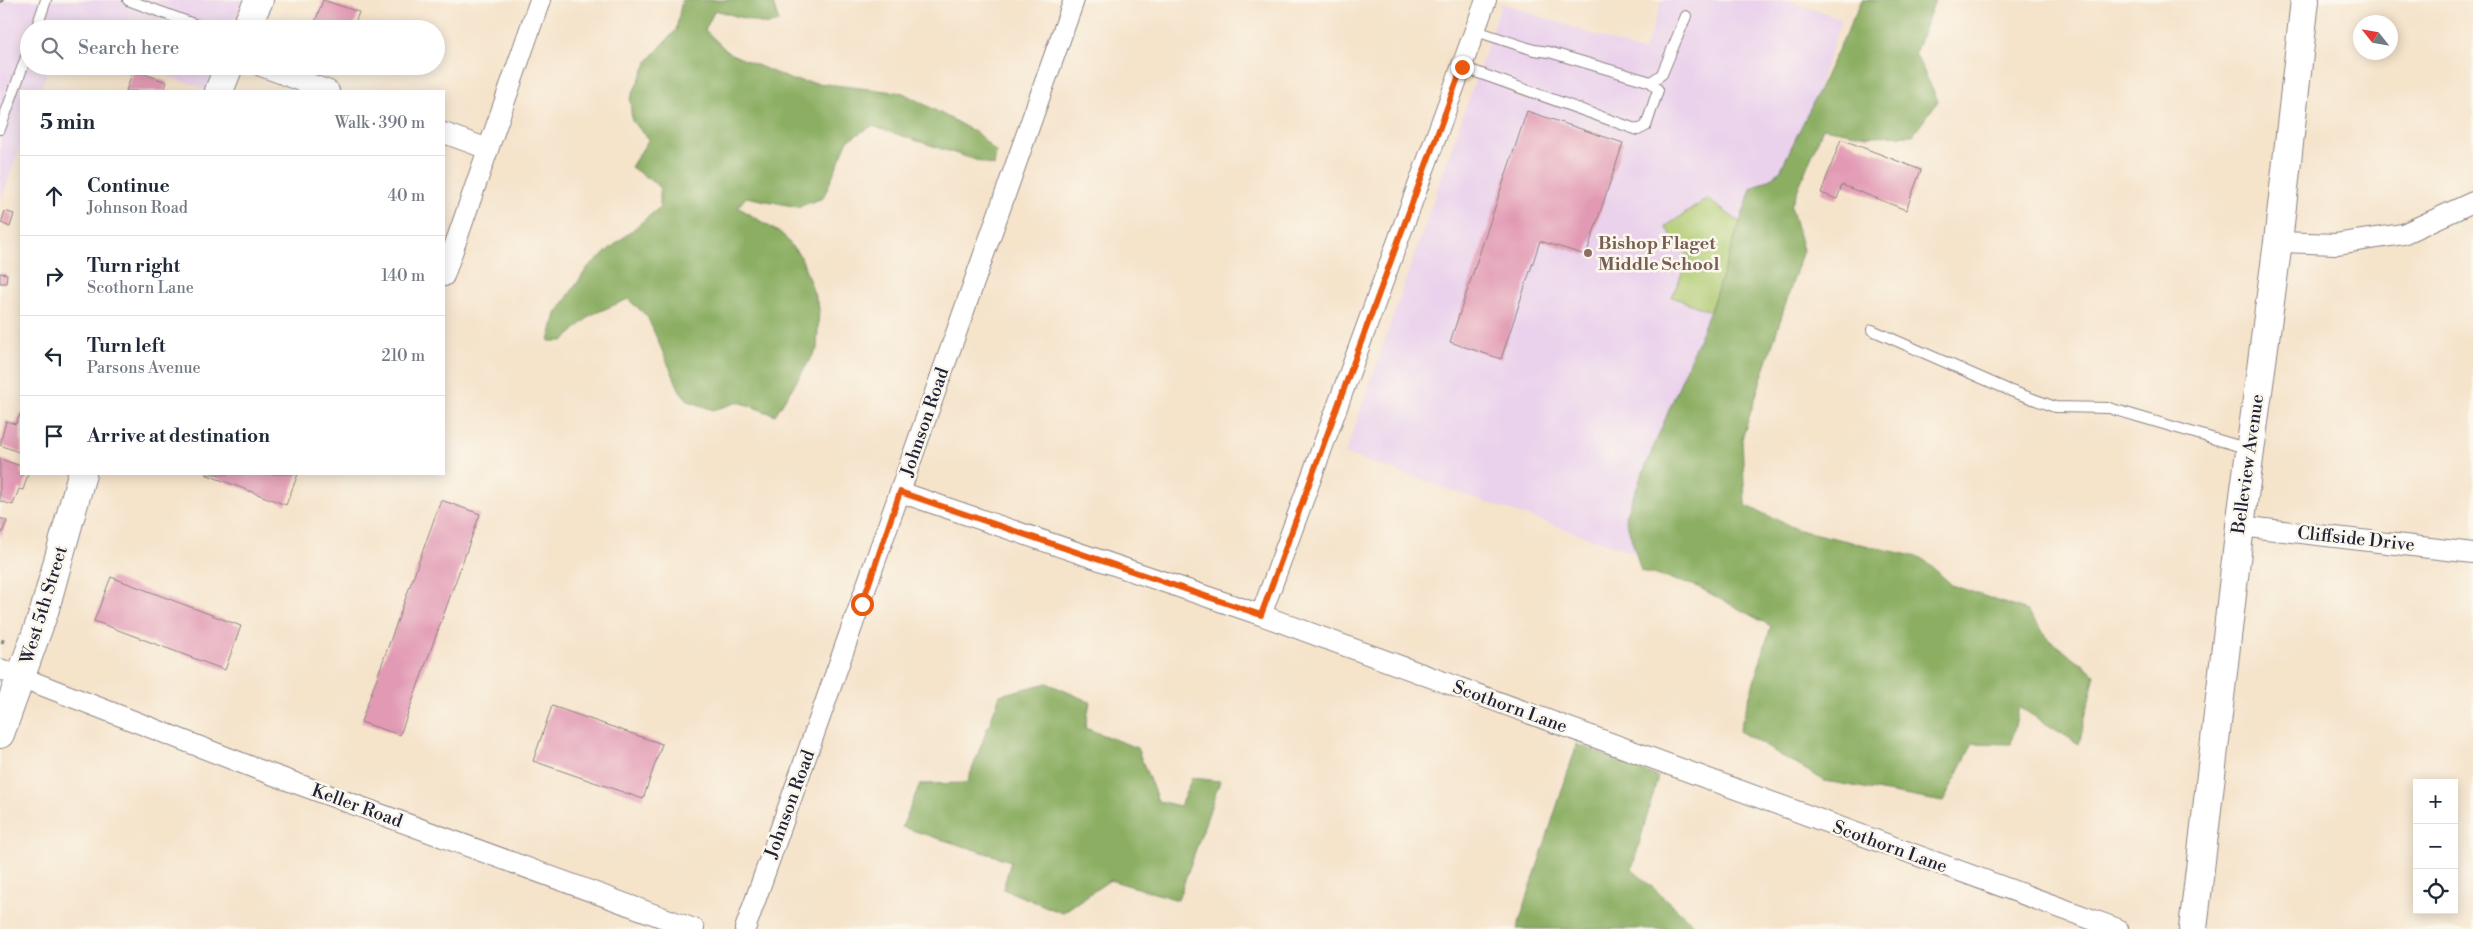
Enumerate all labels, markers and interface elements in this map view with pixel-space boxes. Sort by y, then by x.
north arrow [2353,15,2398,60]
search box [20,20,445,75]
icon: search [38,34,66,62]
text: Search here [78,36,179,60]
route end [1451,56,1474,79]
text: 5 min [40,110,95,136]
text: Walk · 390 m [335,113,425,133]
text: Continue [87,174,170,198]
icon: ahead [40,182,68,210]
text: 40 m [388,186,425,206]
text: Johnson Road [87,198,188,218]
place label: Bishop Flaget Middle School [1598,232,1719,276]
marker: Bishop Flaget Middle School [1582,247,1594,259]
text: Turn right [87,254,180,278]
icon: right [40,262,68,290]
text: 140 m [381,266,425,286]
text: Scothorn Lane [87,278,194,298]
text: Turn left [87,334,166,358]
icon: left [40,342,68,370]
text: 210 m [381,346,425,366]
text: Parsons Avenue [87,358,201,378]
street label: Johnson Road [895,364,955,480]
street label: Belleview Avenue [2227,393,2269,536]
icon: arrive [40,422,68,450]
text: Arrive at destination [87,424,270,448]
street label: Cliffside Drive [2296,521,2416,557]
street label: West 5th Street [15,543,73,668]
route start [851,593,874,616]
street label: Scothorn Lane [1450,676,1570,738]
street label: Johnson Road [759,746,820,862]
street label: Keller Road [308,779,406,833]
map controls [2413,779,2458,914]
button: + [2413,779,2458,824]
street label: Scothorn Lane [1830,816,1950,878]
button: − [2413,824,2458,869]
button: locate [2413,869,2458,914]

